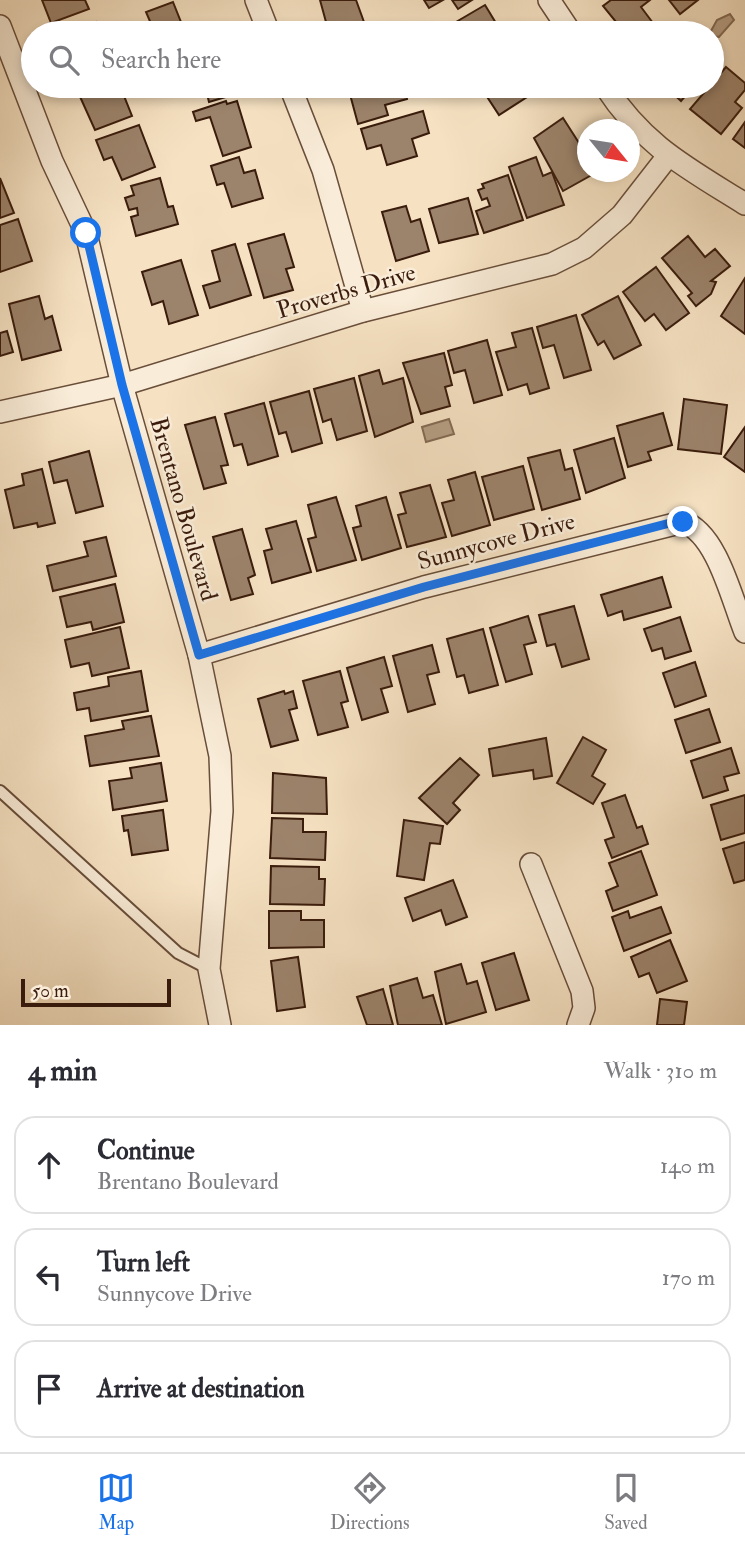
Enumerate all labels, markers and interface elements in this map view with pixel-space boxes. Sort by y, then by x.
search box [21,21,724,98]
icon: search [45,41,83,79]
text: Search here [101,44,221,76]
north arrow [577,119,640,182]
route start [70,217,101,248]
street label: Proverbs Drive [273,257,419,326]
street label: Brentano Boulevard [142,414,225,605]
street label: Sunnycove Drive [414,506,578,577]
route end [667,506,698,537]
scale bar [21,976,172,1008]
text: 50 m [32,979,69,1003]
text: 4 min [28,1052,97,1089]
text: Walk · 310 m [604,1056,717,1085]
text: Continue [97,1135,195,1167]
icon: ahead [30,1146,68,1184]
text: 140 m [660,1151,715,1180]
text: Brentano Boulevard [97,1167,279,1196]
text: Turn left [97,1247,190,1279]
icon: left [30,1258,68,1296]
text: 170 m [662,1263,715,1292]
text: Sunnycove Drive [97,1279,252,1308]
icon: arrive [30,1370,68,1408]
text: Arrive at destination [97,1373,305,1405]
tab: Map [97,1469,135,1535]
tab: Directions [330,1469,410,1535]
tab: Saved [604,1469,648,1535]

